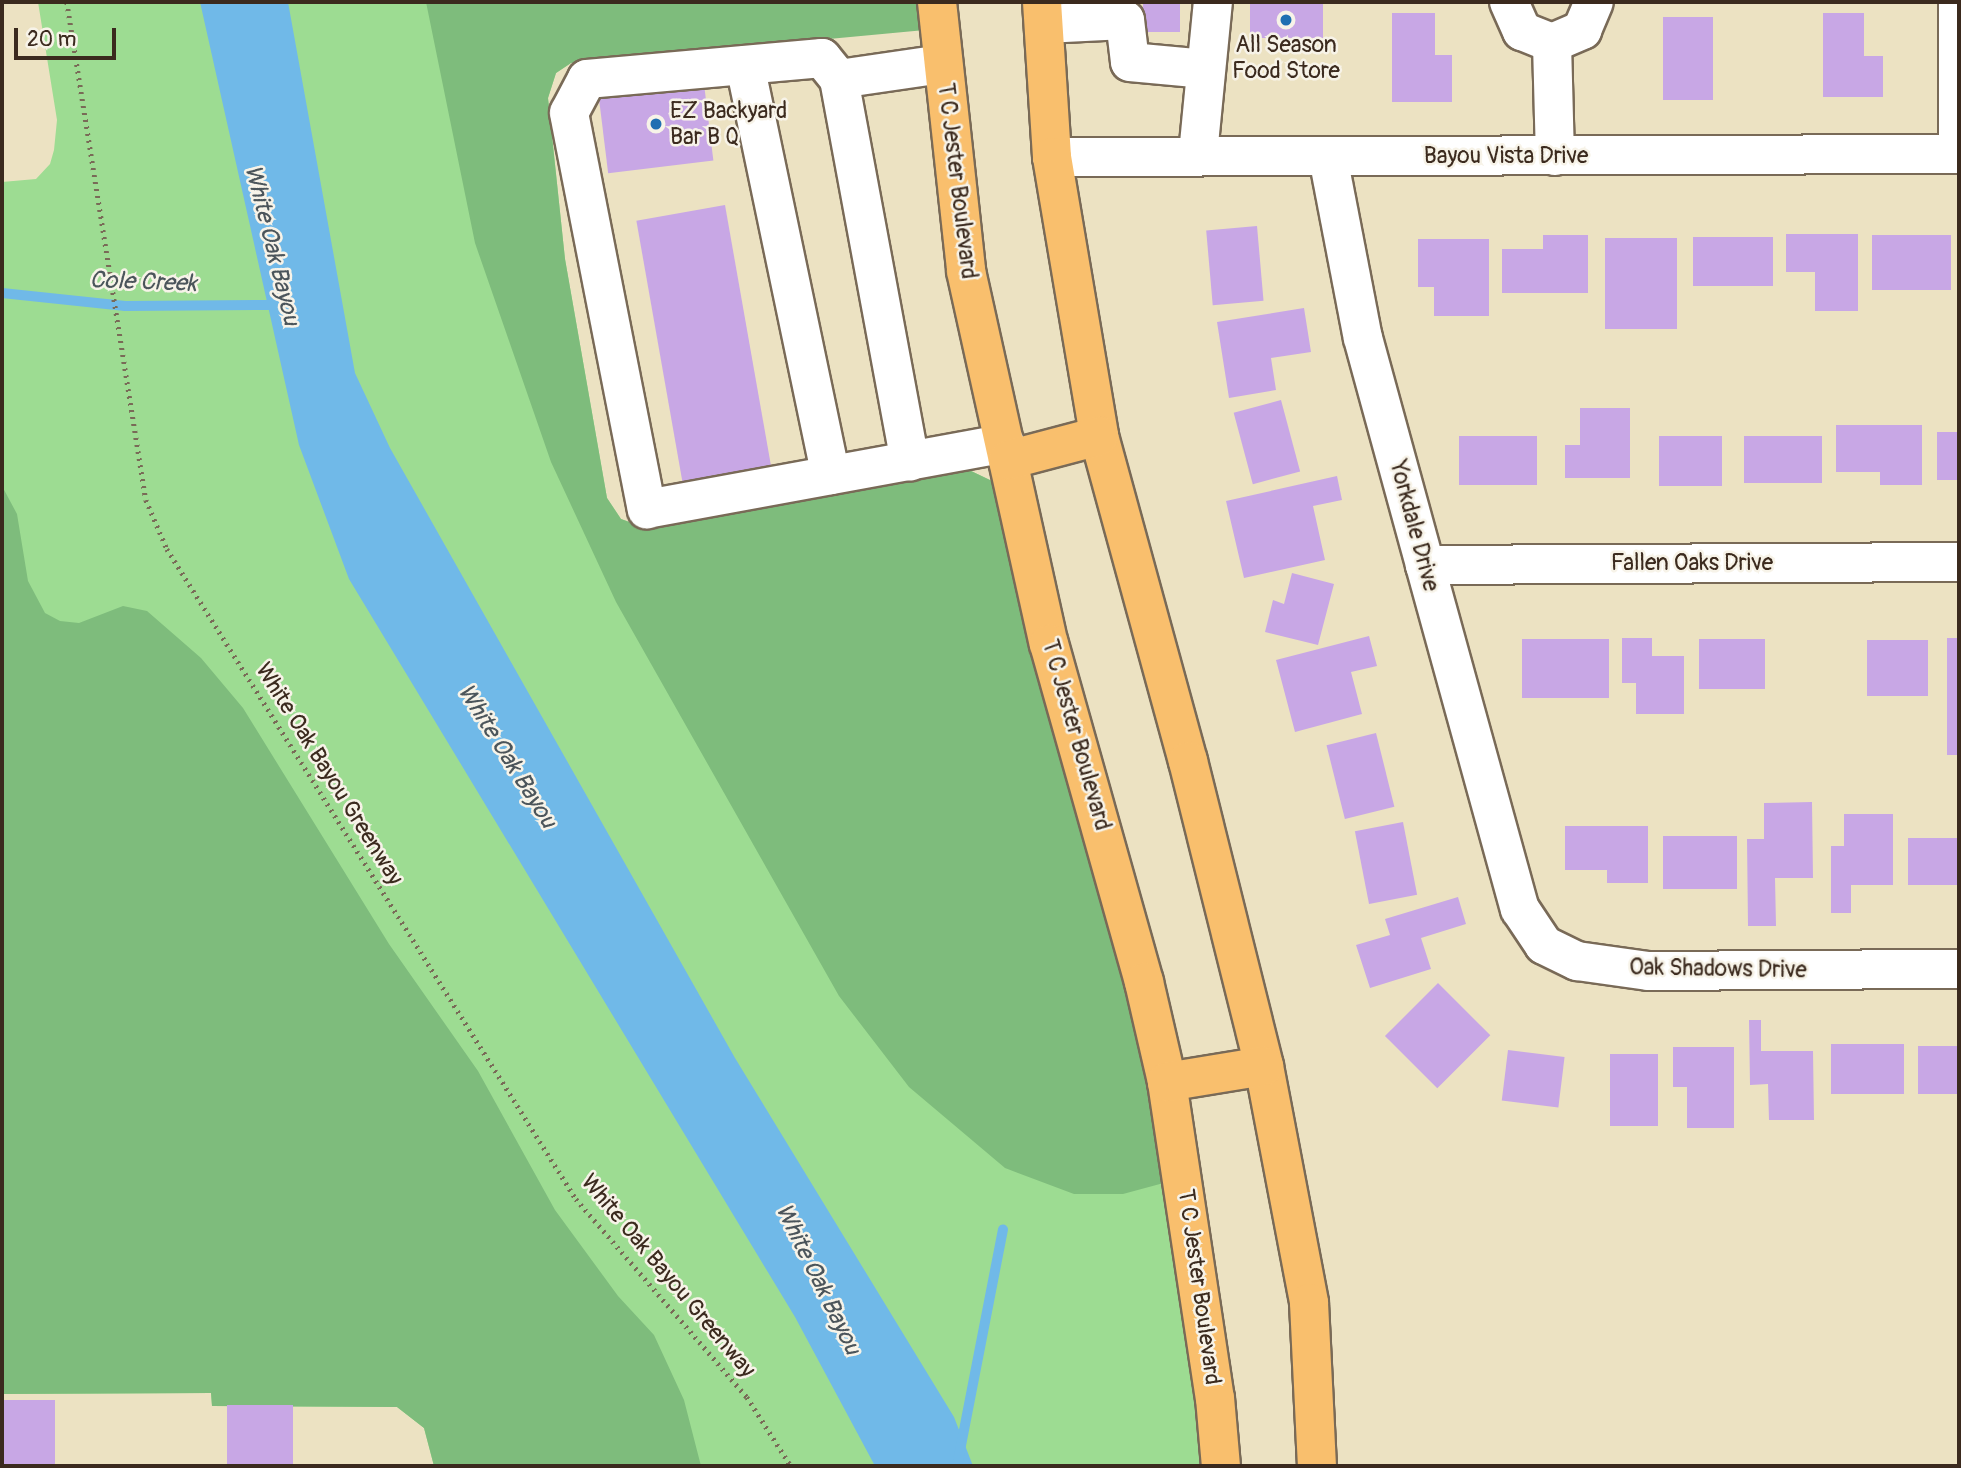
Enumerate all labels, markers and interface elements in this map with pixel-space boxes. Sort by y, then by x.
marker: All Season Food Store [1278,12,1294,28]
scale bar [18,14,119,58]
text: 20 m [27,26,76,53]
place label: All Season Food Store [1232,31,1340,85]
street label: T C Jester Boulevard [931,81,983,281]
place label: EZ Backyard Bar B Q [670,97,787,151]
marker: EZ Backyard Bar B Q [648,116,664,132]
street label: Bayou Vista Drive [1424,142,1588,170]
water label: White Oak Bayou [238,162,306,328]
water label: Cole Creek [89,266,197,298]
street label: Yorkdale Drive [1383,458,1445,594]
street label: Fallen Oaks Drive [1611,549,1773,577]
street label: T C Jester Boulevard [1036,636,1116,834]
street label: White Oak Bayou Greenway [249,658,409,890]
water label: White Oak Bayou [451,679,563,833]
street label: Oak Shadows Drive [1629,954,1807,984]
street label: White Oak Bayou Greenway [575,1169,761,1383]
street label: T C Jester Boulevard [1172,1187,1226,1387]
water label: White Oak Bayou [769,1199,867,1359]

